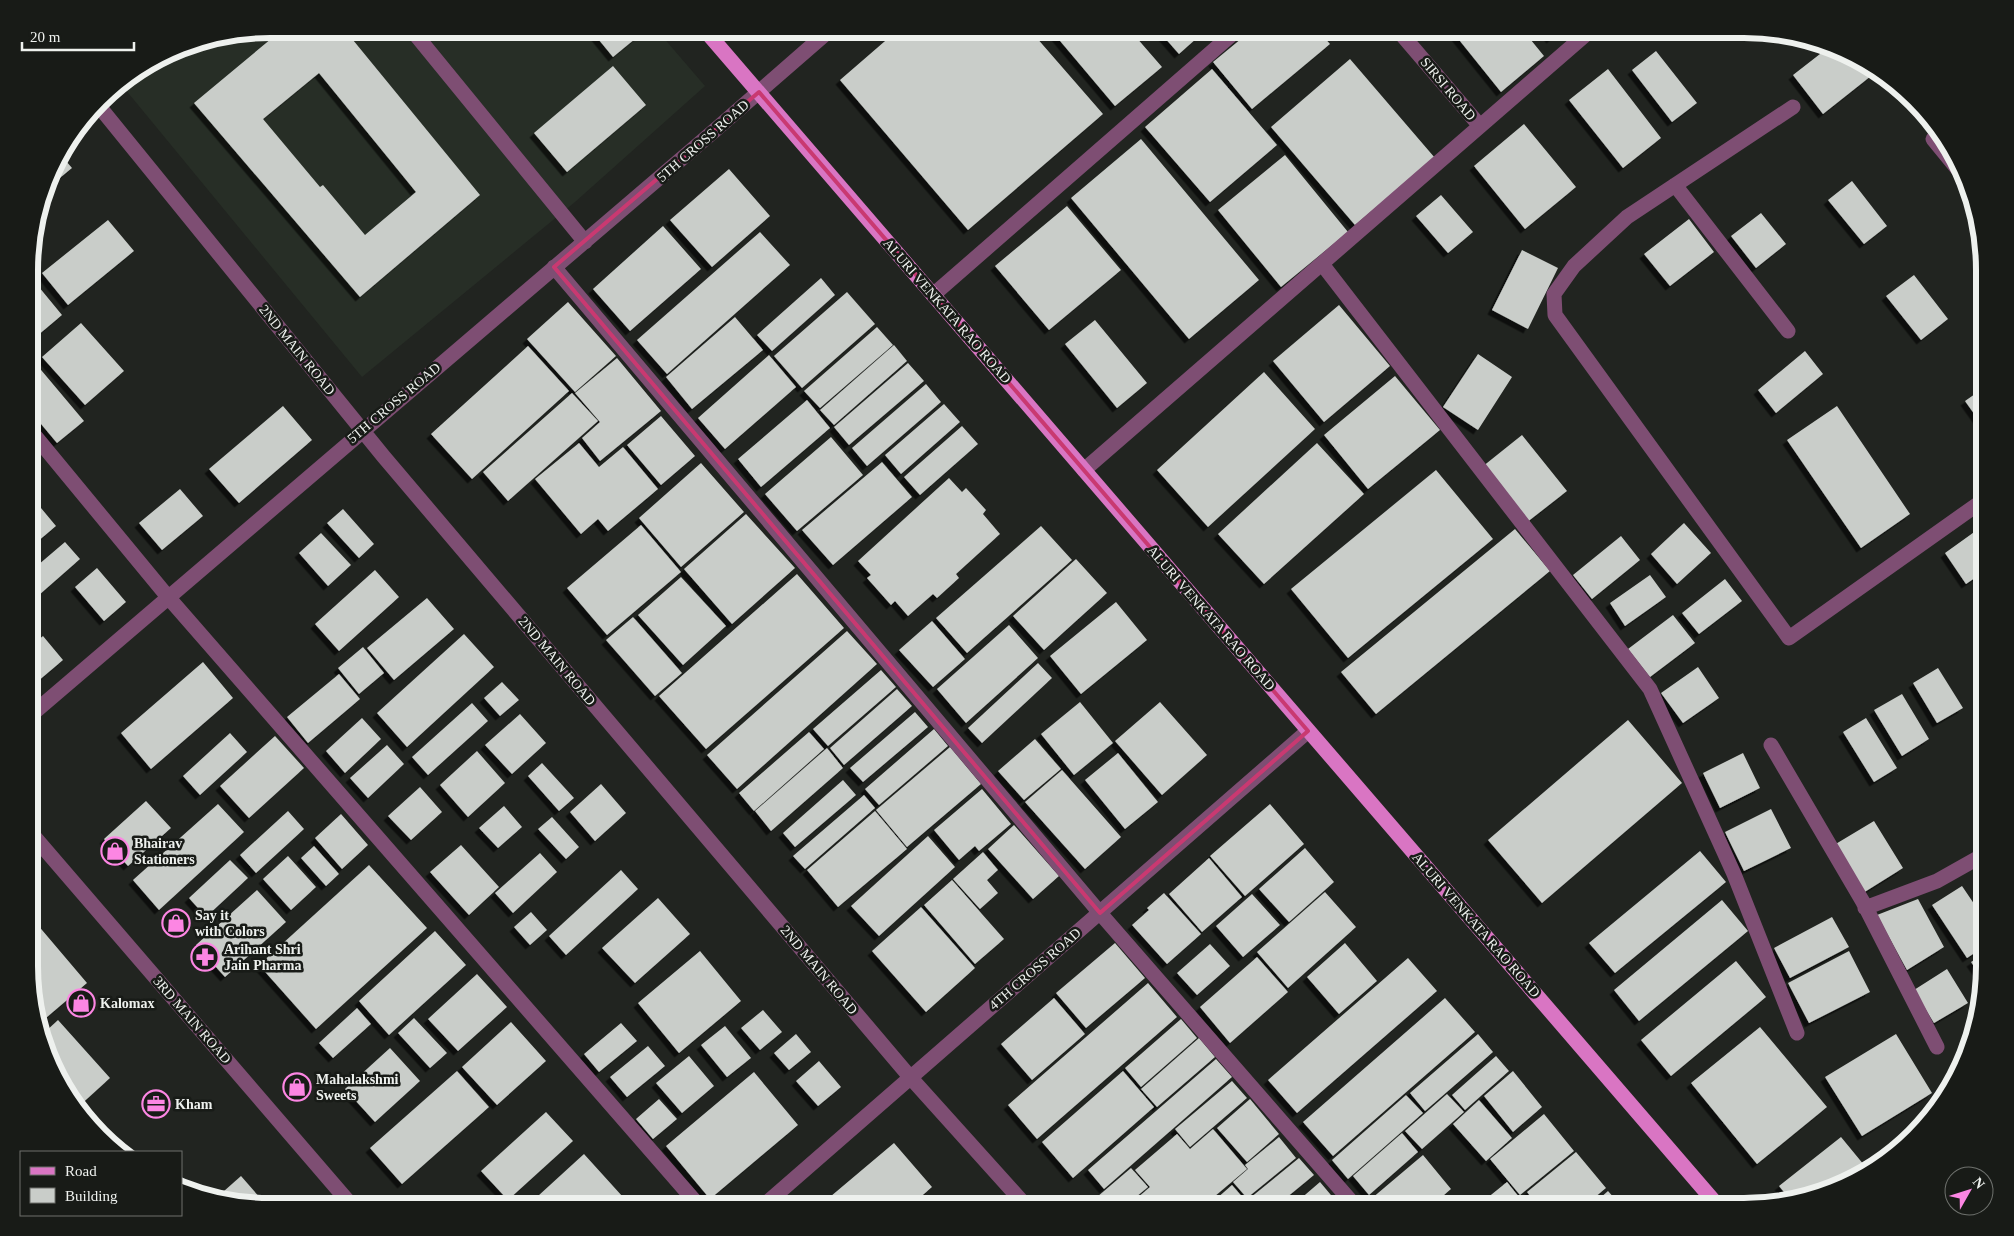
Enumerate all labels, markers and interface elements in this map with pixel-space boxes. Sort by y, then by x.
scale bar [22,20,135,52]
text: 20 m [30,29,61,45]
street label: SIRSI ROAD [1417,55,1479,123]
street label: 5TH CROSS ROAD [654,97,752,185]
street label: ALURI VENKATA RAO ROAD [880,236,1014,386]
street label: 2ND MAIN ROAD [256,302,338,398]
street label: 5TH CROSS ROAD [344,360,444,446]
street label: ALURI VENKATA RAO ROAD [1144,543,1278,693]
street label: 2ND MAIN ROAD [516,614,598,708]
shop icon: Bhairav Stationers [100,836,130,866]
place label: Bhairav Stationers [134,836,195,867]
street label: ALURI VENKATA RAO ROAD [1409,850,1543,1000]
shop icon: Say it with Colors [161,908,191,938]
place label: Say it with Colors [195,908,265,939]
street label: 2ND MAIN ROAD [778,923,860,1017]
street label: 4TH CROSS ROAD [986,925,1084,1013]
pharmacy icon: Arihant Shri Jain Pharma [190,942,220,972]
place label: Arihant Shri Jain Pharma [224,942,301,973]
street label: 3RD MAIN ROAD [150,973,234,1067]
shop icon: Kalomax [66,988,96,1018]
place label: Kalomax [100,996,154,1011]
shop icon: Mahalakshmi Sweets [282,1072,312,1102]
place label: Mahalakshmi Sweets [316,1072,399,1103]
office icon: Kham [141,1089,171,1119]
place label: Kham [175,1097,213,1112]
legend [20,1151,182,1216]
text: Road [65,1163,97,1179]
north arrow [1944,1166,1994,1216]
text: N [1970,1174,1988,1192]
text: Building [65,1188,118,1204]

